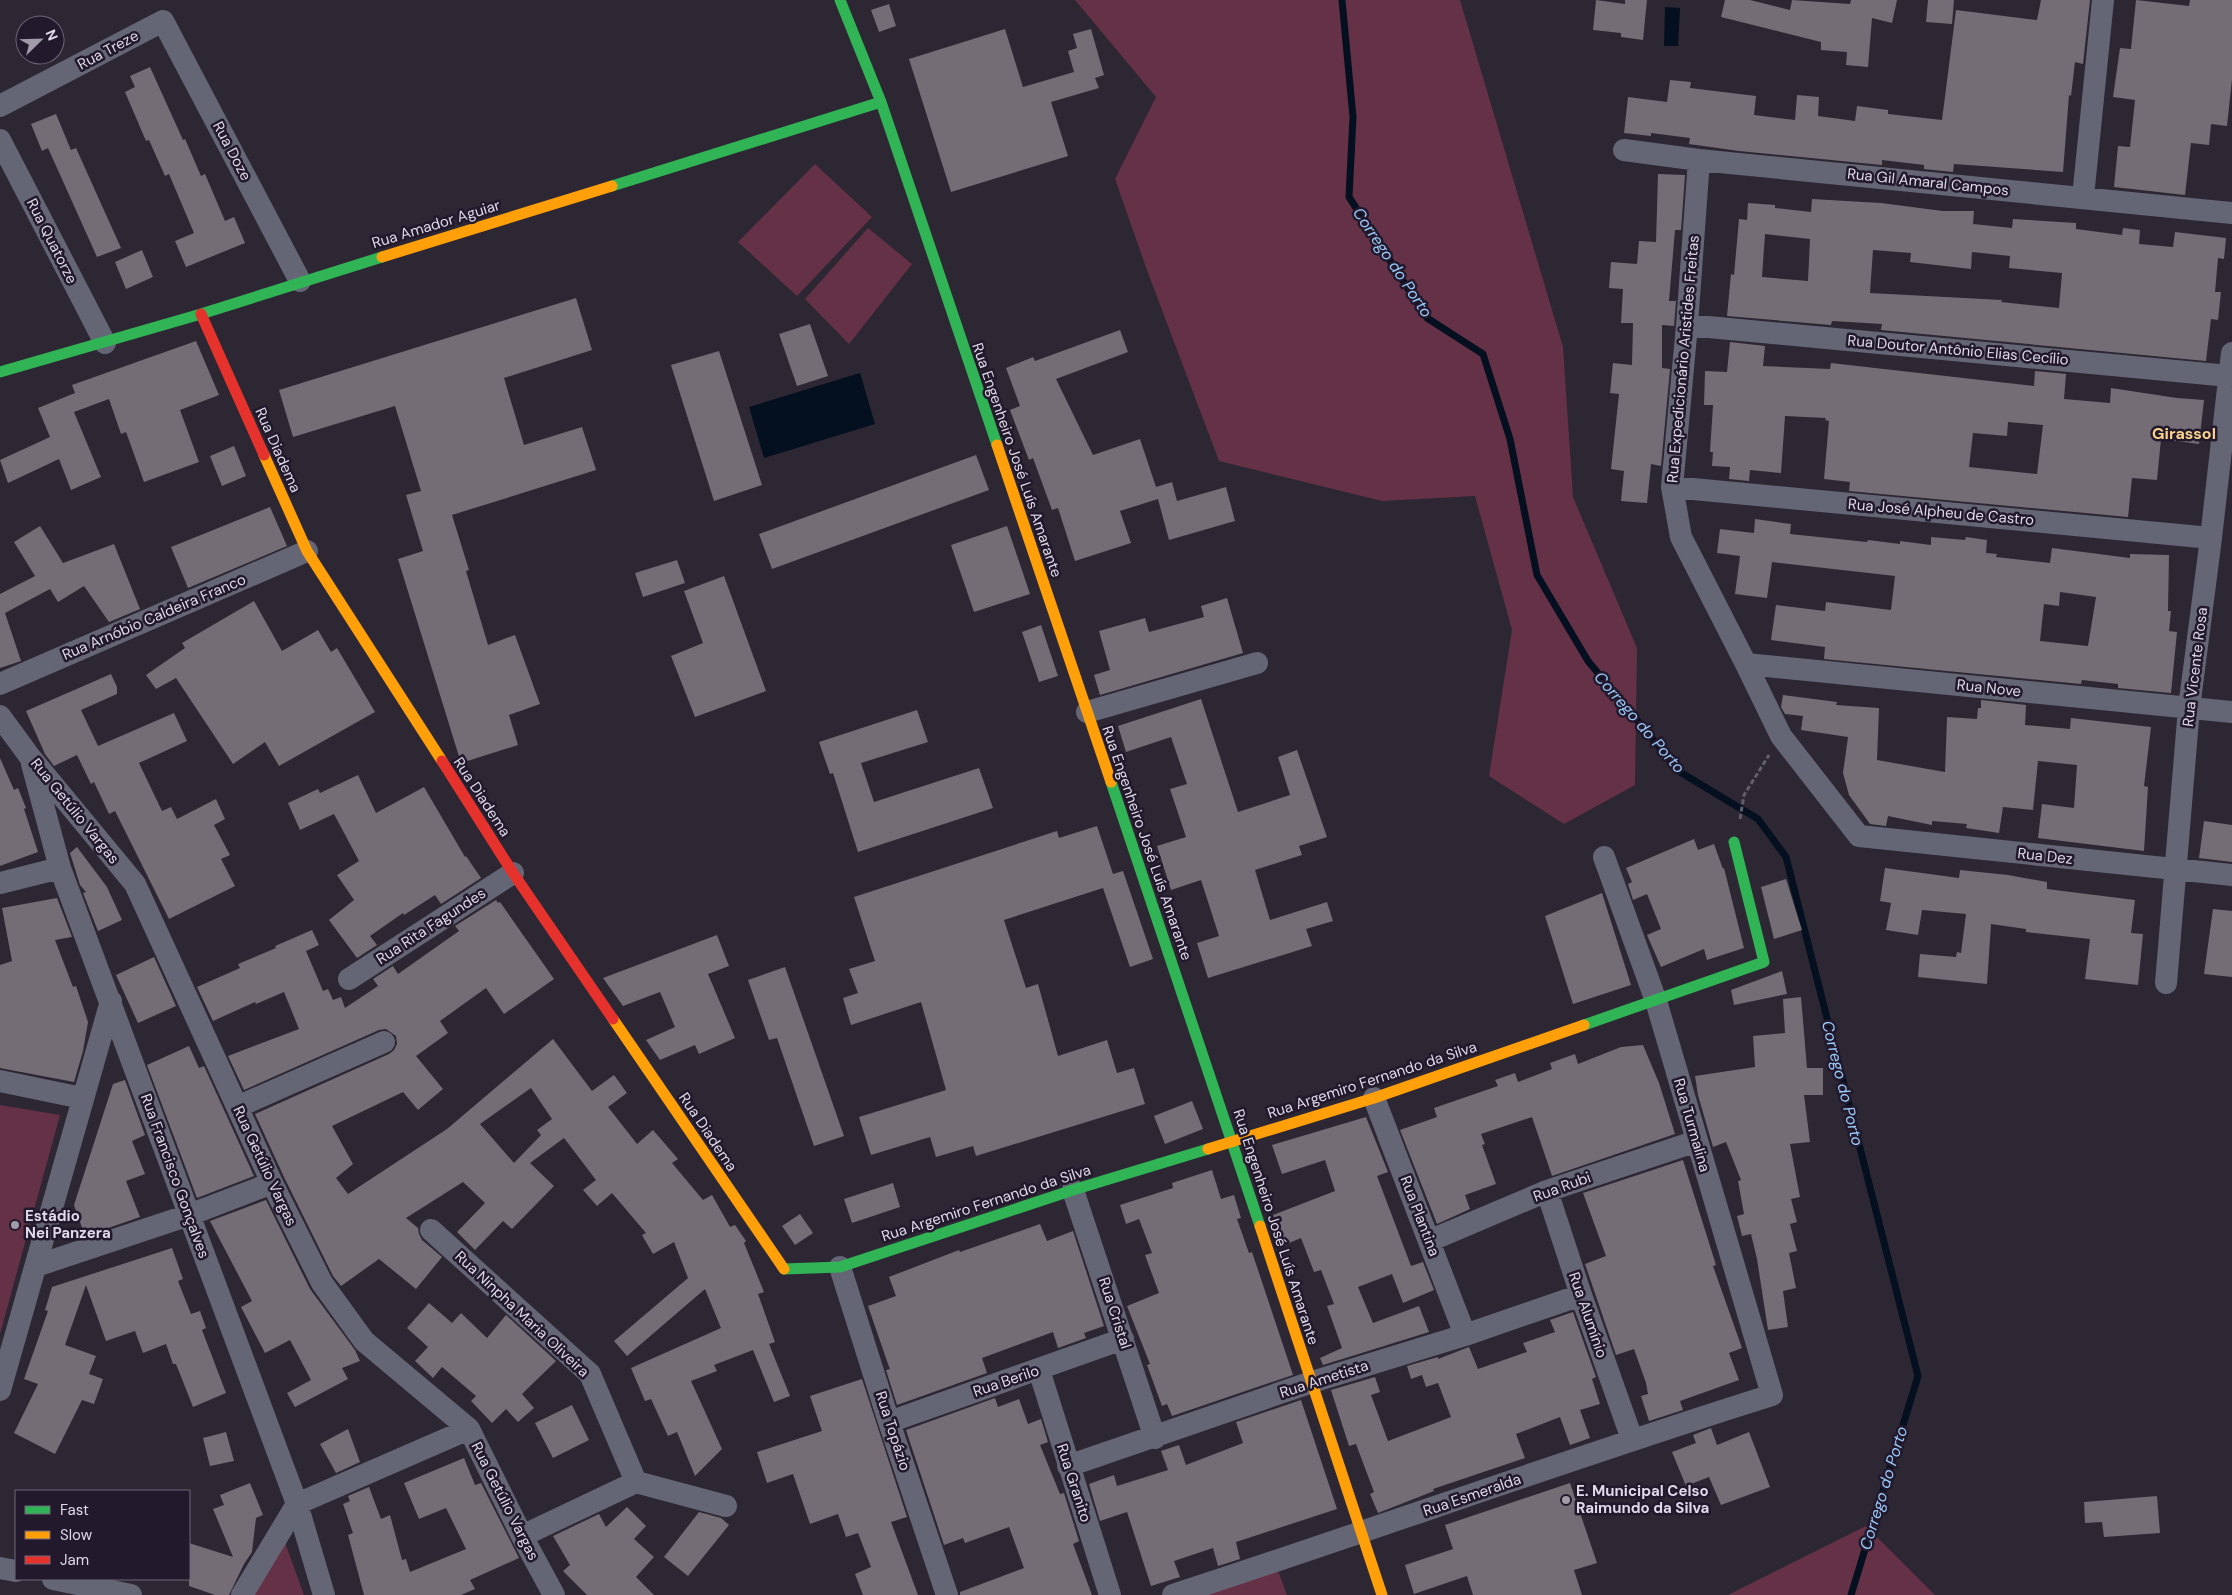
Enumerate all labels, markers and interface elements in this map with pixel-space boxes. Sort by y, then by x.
north arrow [15,15,65,65]
street label: Rua Treze [74,26,142,74]
text: N [42,27,62,43]
street label: Rua Doze [208,118,256,184]
street label: Rua Gil Amaral Campos [1846,164,2010,200]
street label: Rua Quatorze [22,195,82,287]
street label: Rua Amador Aguiar [369,195,503,253]
water label: Corrego do Porto [1348,203,1437,321]
street label: Rua Expedicionário Aristides Freitas [1662,234,1704,484]
street label: Rua Doutor Antônio Elias Cecílio [1847,330,2070,370]
street label: Rua Engenheiro José Luís Amarante [967,340,1067,580]
street label: Rua Diadema [250,404,306,496]
district label: Girassol [2152,423,2216,444]
street label: Rua José Alpheu de Castro [1847,494,2035,530]
street label: Rua Arnóbio Caldeira Franco [59,569,249,665]
street label: Rua Vicente Rosa [2178,606,2212,728]
water label: Corrego do Porto [1590,667,1690,778]
street label: Rua Nove [1956,675,2022,701]
street label: Rua Engenheiro José Luís Amarante [1097,723,1197,963]
street label: Rua Diadema [449,753,515,841]
street label: Rua Getúlio Vargas [26,754,124,868]
street label: Rua Dez [2016,843,2074,869]
street label: Rua Rita Fagundes [372,883,490,969]
water label: Corrego do Porto [1817,1018,1868,1148]
street label: Rua Argemiro Fernando da Silva [1265,1037,1479,1123]
street label: Rua Turmalina [1669,1076,1715,1174]
street label: Rua Diadema [674,1089,742,1175]
street label: Rua Francisco Gonçalves [136,1091,214,1261]
street label: Rua Getúlio Vargas [228,1103,302,1229]
street label: Rua Engenheiro José Luís Amarante [1228,1107,1324,1347]
street label: Rua Argemiro Fernando da Silva [879,1160,1093,1246]
street label: Rua Rubi [1530,1167,1594,1207]
street label: Rua Plantina [1395,1173,1445,1259]
place label: Estádio Nei Panzera [25,1206,111,1243]
marker: Estádio Nei Panzera [9,1219,21,1231]
street label: Rua Ninpha Maria Oliveira [451,1247,593,1381]
street label: Rua Alumínio [1564,1269,1612,1361]
street label: Rua Cristal [1094,1275,1136,1351]
street label: Rua Ametista [1277,1355,1371,1403]
street label: Rua Berilo [970,1360,1042,1402]
street label: Rua Topázio [871,1389,915,1473]
water label: Corrego do Porto [1855,1424,1912,1553]
street label: Rua Getúlio Vargas [466,1438,544,1564]
street label: Rua Granito [1052,1441,1096,1525]
street label: Rua Esmeralda [1420,1469,1524,1521]
place label: E. Municipal Celso Raimundo da Silva [1576,1481,1709,1518]
legend [15,1490,190,1580]
marker: E. Municipal Celso Raimundo da Silva [1560,1494,1572,1506]
text: Fast [60,1500,89,1520]
text: Slow [60,1525,93,1545]
text: Jam [60,1550,89,1570]

